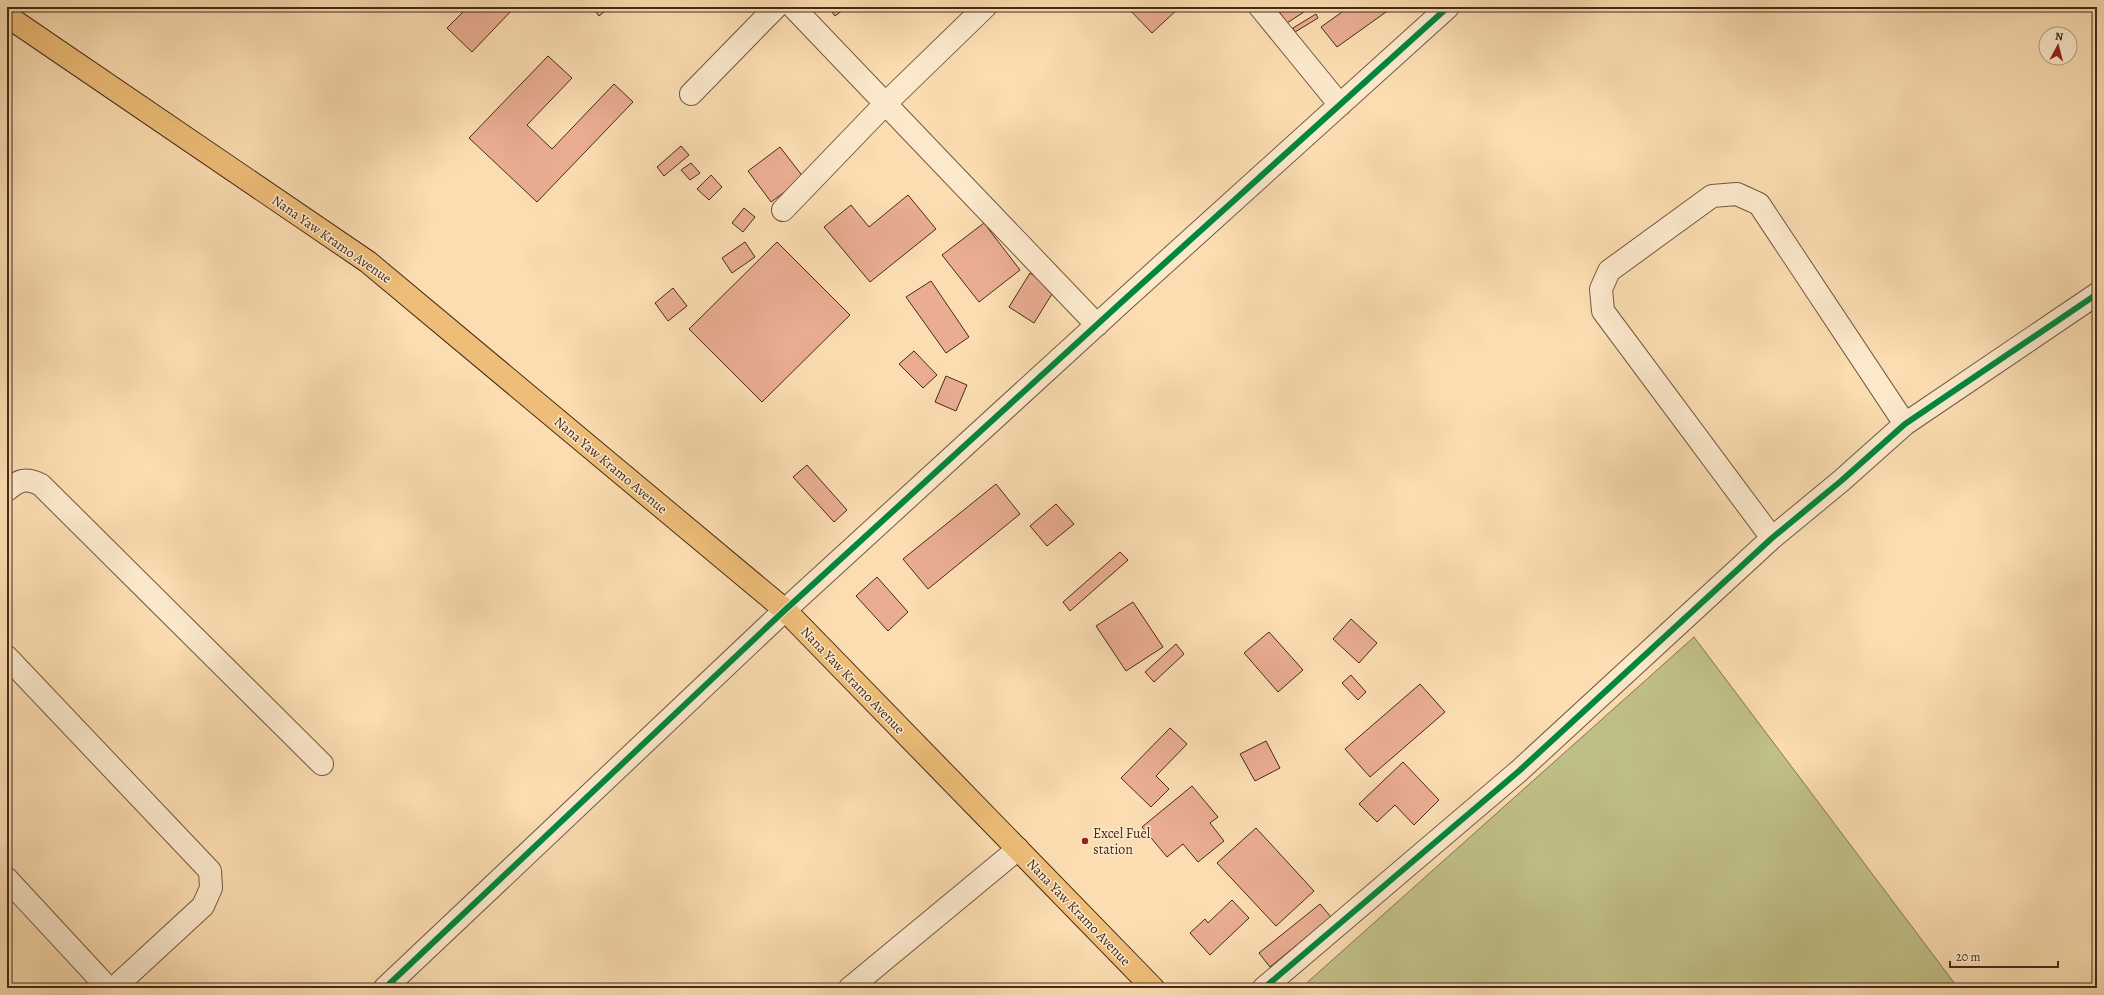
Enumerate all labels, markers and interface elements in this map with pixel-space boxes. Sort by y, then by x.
north arrow [2038,26,2078,66]
text: N [2054,29,2064,45]
street label: Nana Yaw Kramo Avenue [268,191,396,288]
street label: Nana Yaw Kramo Avenue [550,412,671,518]
street label: Nana Yaw Kramo Avenue [796,622,909,738]
place label: Excel Fuel station [1093,824,1151,859]
marker: Excel Fuel station [1080,836,1090,846]
street label: Nana Yaw Kramo Avenue [1022,854,1135,970]
scale bar [1950,943,2058,969]
text: 20 m [1956,949,1980,965]

